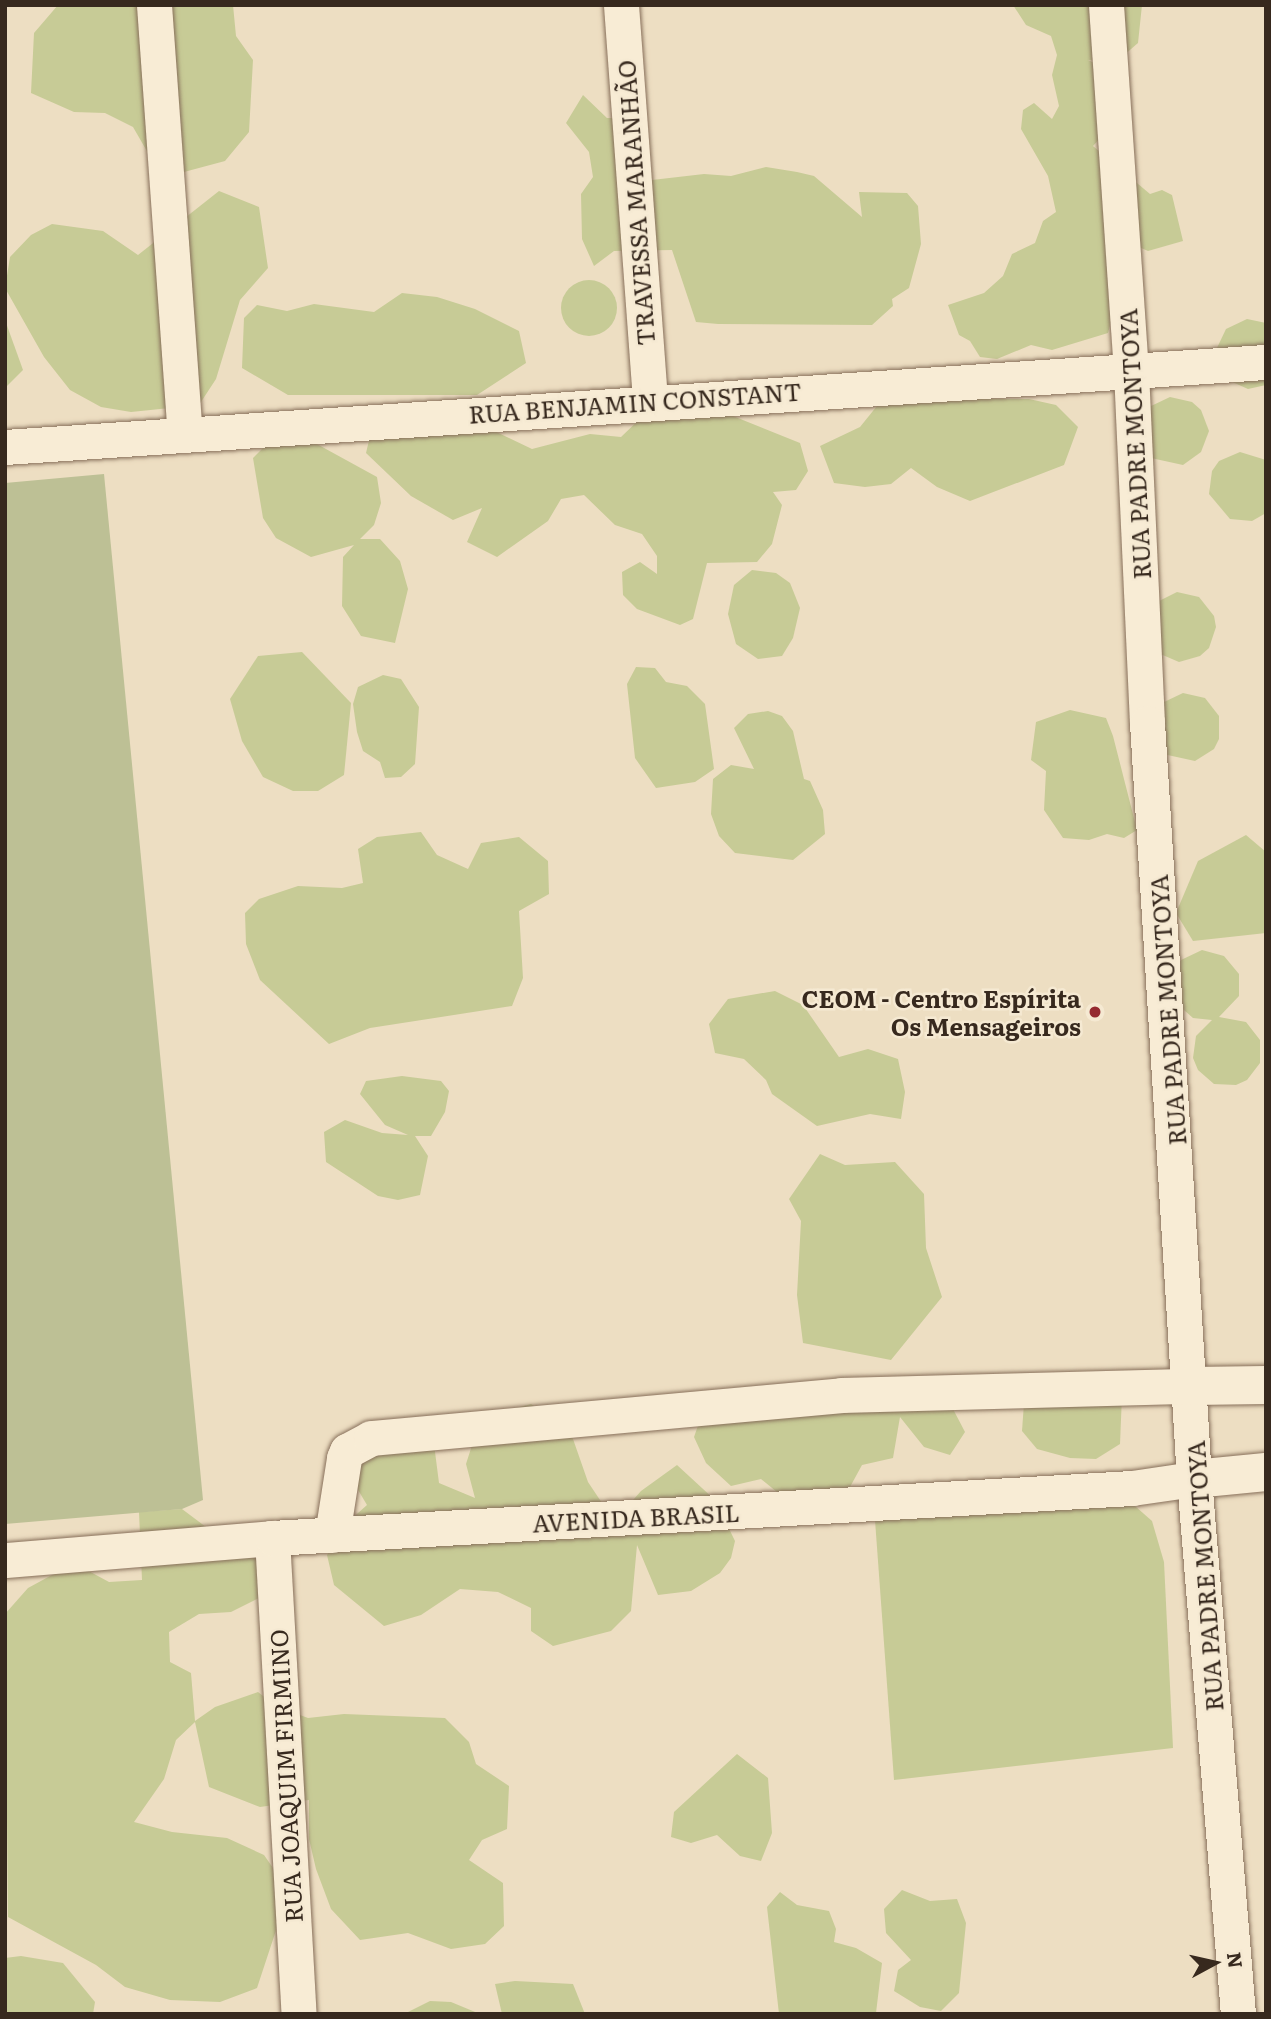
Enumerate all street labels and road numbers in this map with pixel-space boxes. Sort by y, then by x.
street label: TRAVESSA MARANHÃO [611,59,659,347]
street label: RUA PADRE MONTOYA [1113,308,1155,580]
street label: RUA BENJAMIN CONSTANT [468,376,802,428]
street label: RUA PADRE MONTOYA [1143,874,1191,1146]
street label: RUA PADRE MONTOYA [1180,1440,1228,1712]
street label: AVENIDA BRASIL [531,1497,741,1537]
street label: RUA JOAQUIM FIRMINO [263,1629,307,1923]

